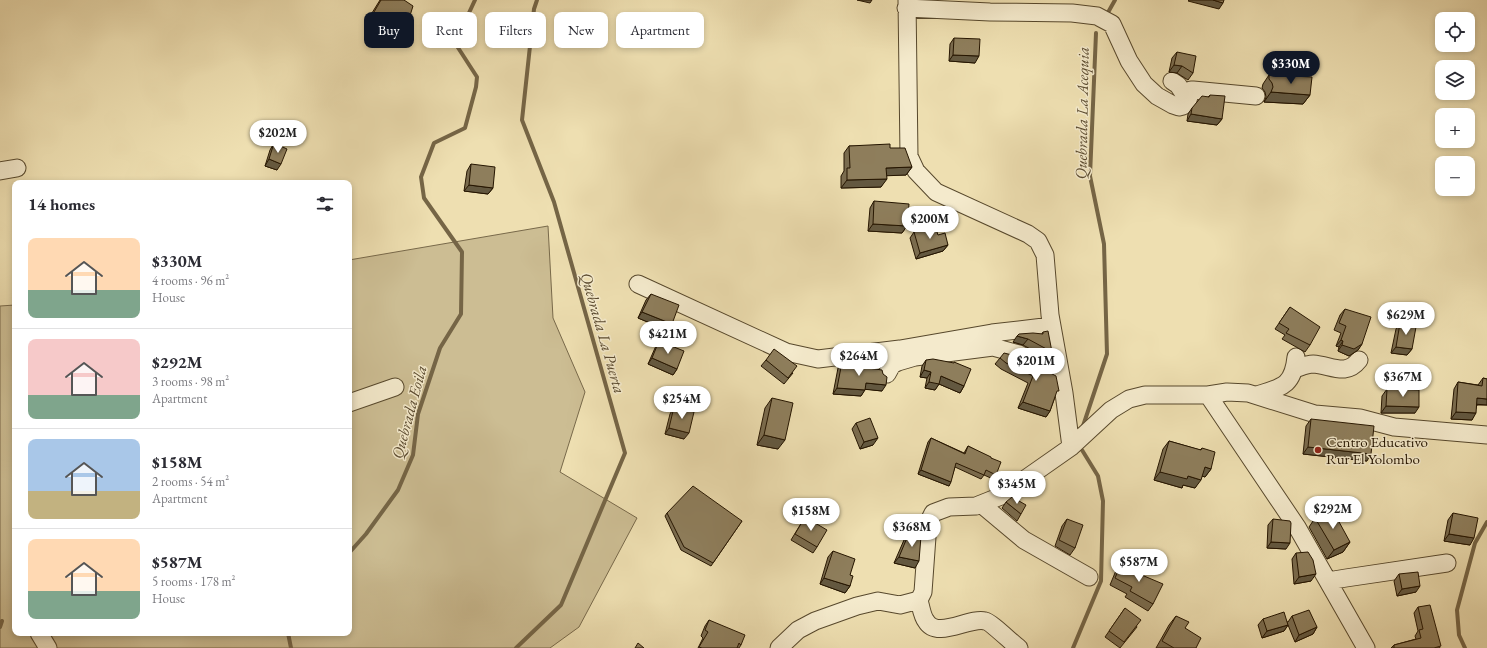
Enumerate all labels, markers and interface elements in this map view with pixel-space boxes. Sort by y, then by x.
chip: Buy [364,12,414,48]
chip: Rent [422,12,477,48]
chip: Filters [485,12,546,48]
chip: New [554,12,608,48]
chip: Apartment [616,12,704,48]
map controls [1435,12,1475,196]
button: locate [1435,12,1475,52]
water label: Quebrada La Acequia [1070,47,1095,179]
pin: $330M [1263,51,1319,85]
text: $330M [1272,55,1310,72]
button: layers [1435,60,1475,100]
button: + [1435,108,1475,148]
pin: $202M [250,120,306,154]
text: $202M [259,124,297,141]
button: − [1435,156,1475,196]
text: 14 homes [28,193,95,215]
icon: filters [314,193,336,215]
pin: $200M [902,206,958,240]
text: $200M [911,210,949,227]
text: $330M [152,250,202,272]
icon: home [60,254,108,302]
water label: Quebrada La Puerta [576,270,630,396]
text: 4 rooms · 96 m² [152,272,229,289]
text: House [152,289,185,306]
pin: $629M [1378,302,1434,336]
text: $629M [1387,306,1425,323]
pin: $421M [640,321,696,355]
text: $421M [649,325,687,342]
pin: $264M [831,343,887,377]
text: $264M [840,347,878,364]
pin: $201M [1008,348,1064,382]
text: $292M [152,351,202,373]
text: $201M [1017,352,1055,369]
icon: home [60,355,108,403]
water label: Quebrada Eoila [386,363,432,461]
pin: $367M [1375,364,1431,398]
text: $367M [1384,368,1422,385]
text: 3 rooms · 98 m² [152,373,229,390]
pin: $254M [654,386,710,420]
text: Apartment [152,390,207,407]
text: $254M [663,390,701,407]
place label: Centro Educativo Rur El Yolombo [1326,432,1428,468]
marker: Centro Educativo Rur El Yolombo [1313,445,1323,455]
text: $158M [152,451,202,473]
icon: home [60,455,108,503]
pin: $345M [989,471,1045,505]
text: 2 rooms · 54 m² [152,473,229,490]
text: $345M [998,475,1036,492]
text: Apartment [152,490,207,507]
pin: $292M [1305,496,1361,530]
pin: $158M [783,498,839,532]
text: $292M [1314,500,1352,517]
text: $158M [792,502,830,519]
pin: $368M [884,514,940,548]
text: $368M [893,518,931,535]
pin: $587M [1111,549,1167,583]
text: $587M [152,551,202,573]
text: $587M [1120,553,1158,570]
icon: home [60,555,108,603]
text: 5 rooms · 178 m² [152,573,236,590]
text: House [152,590,185,607]

